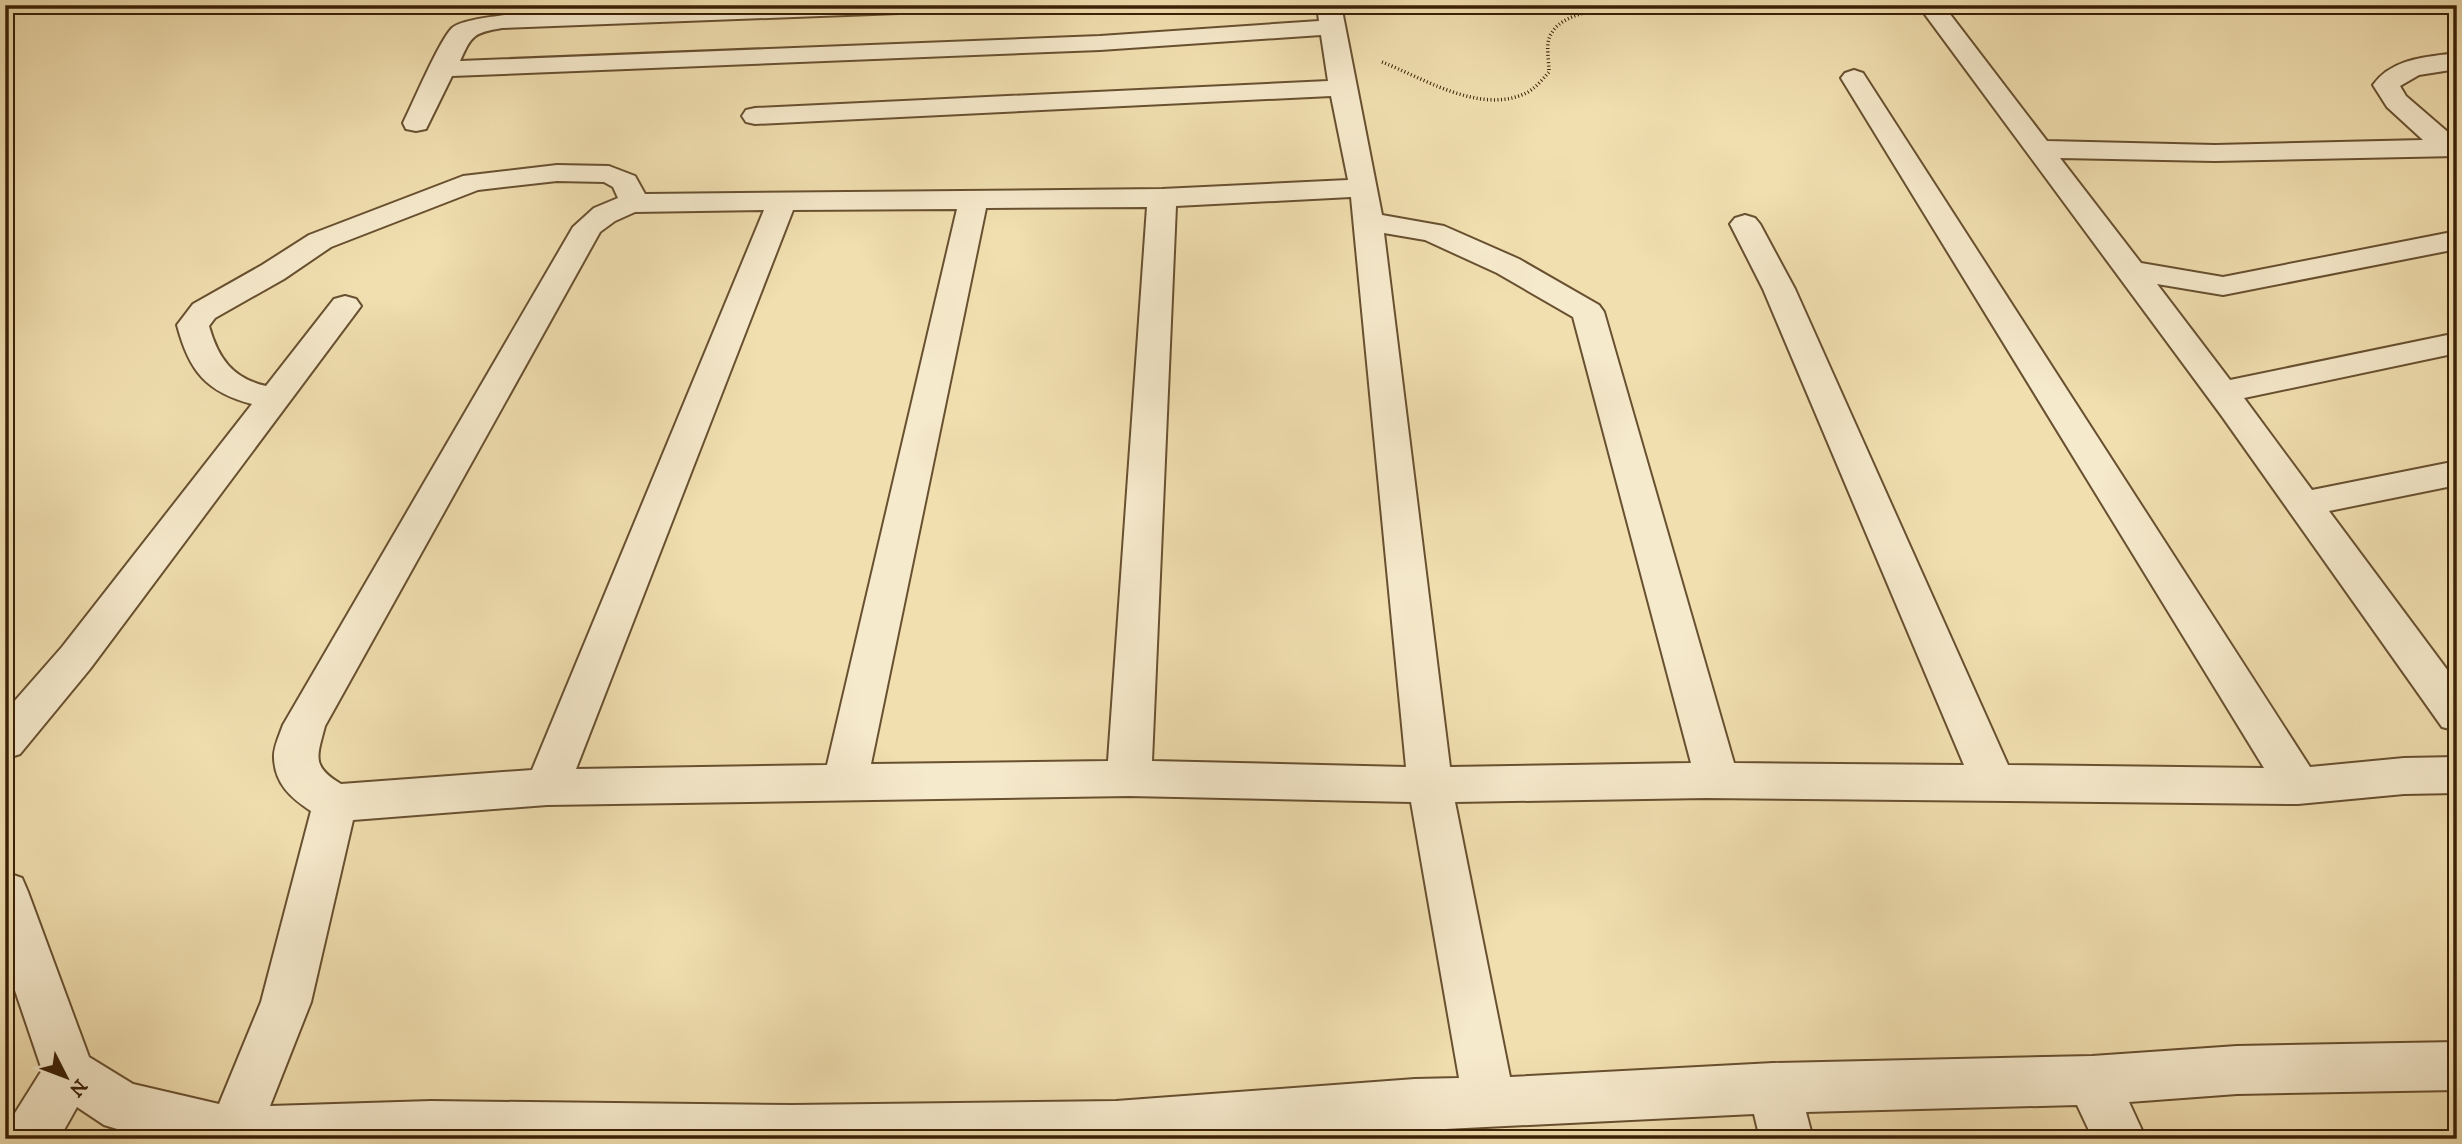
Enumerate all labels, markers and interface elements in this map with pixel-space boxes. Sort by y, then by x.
north arrow [32,1042,102,1112]
text: N [63,1074,91,1101]

